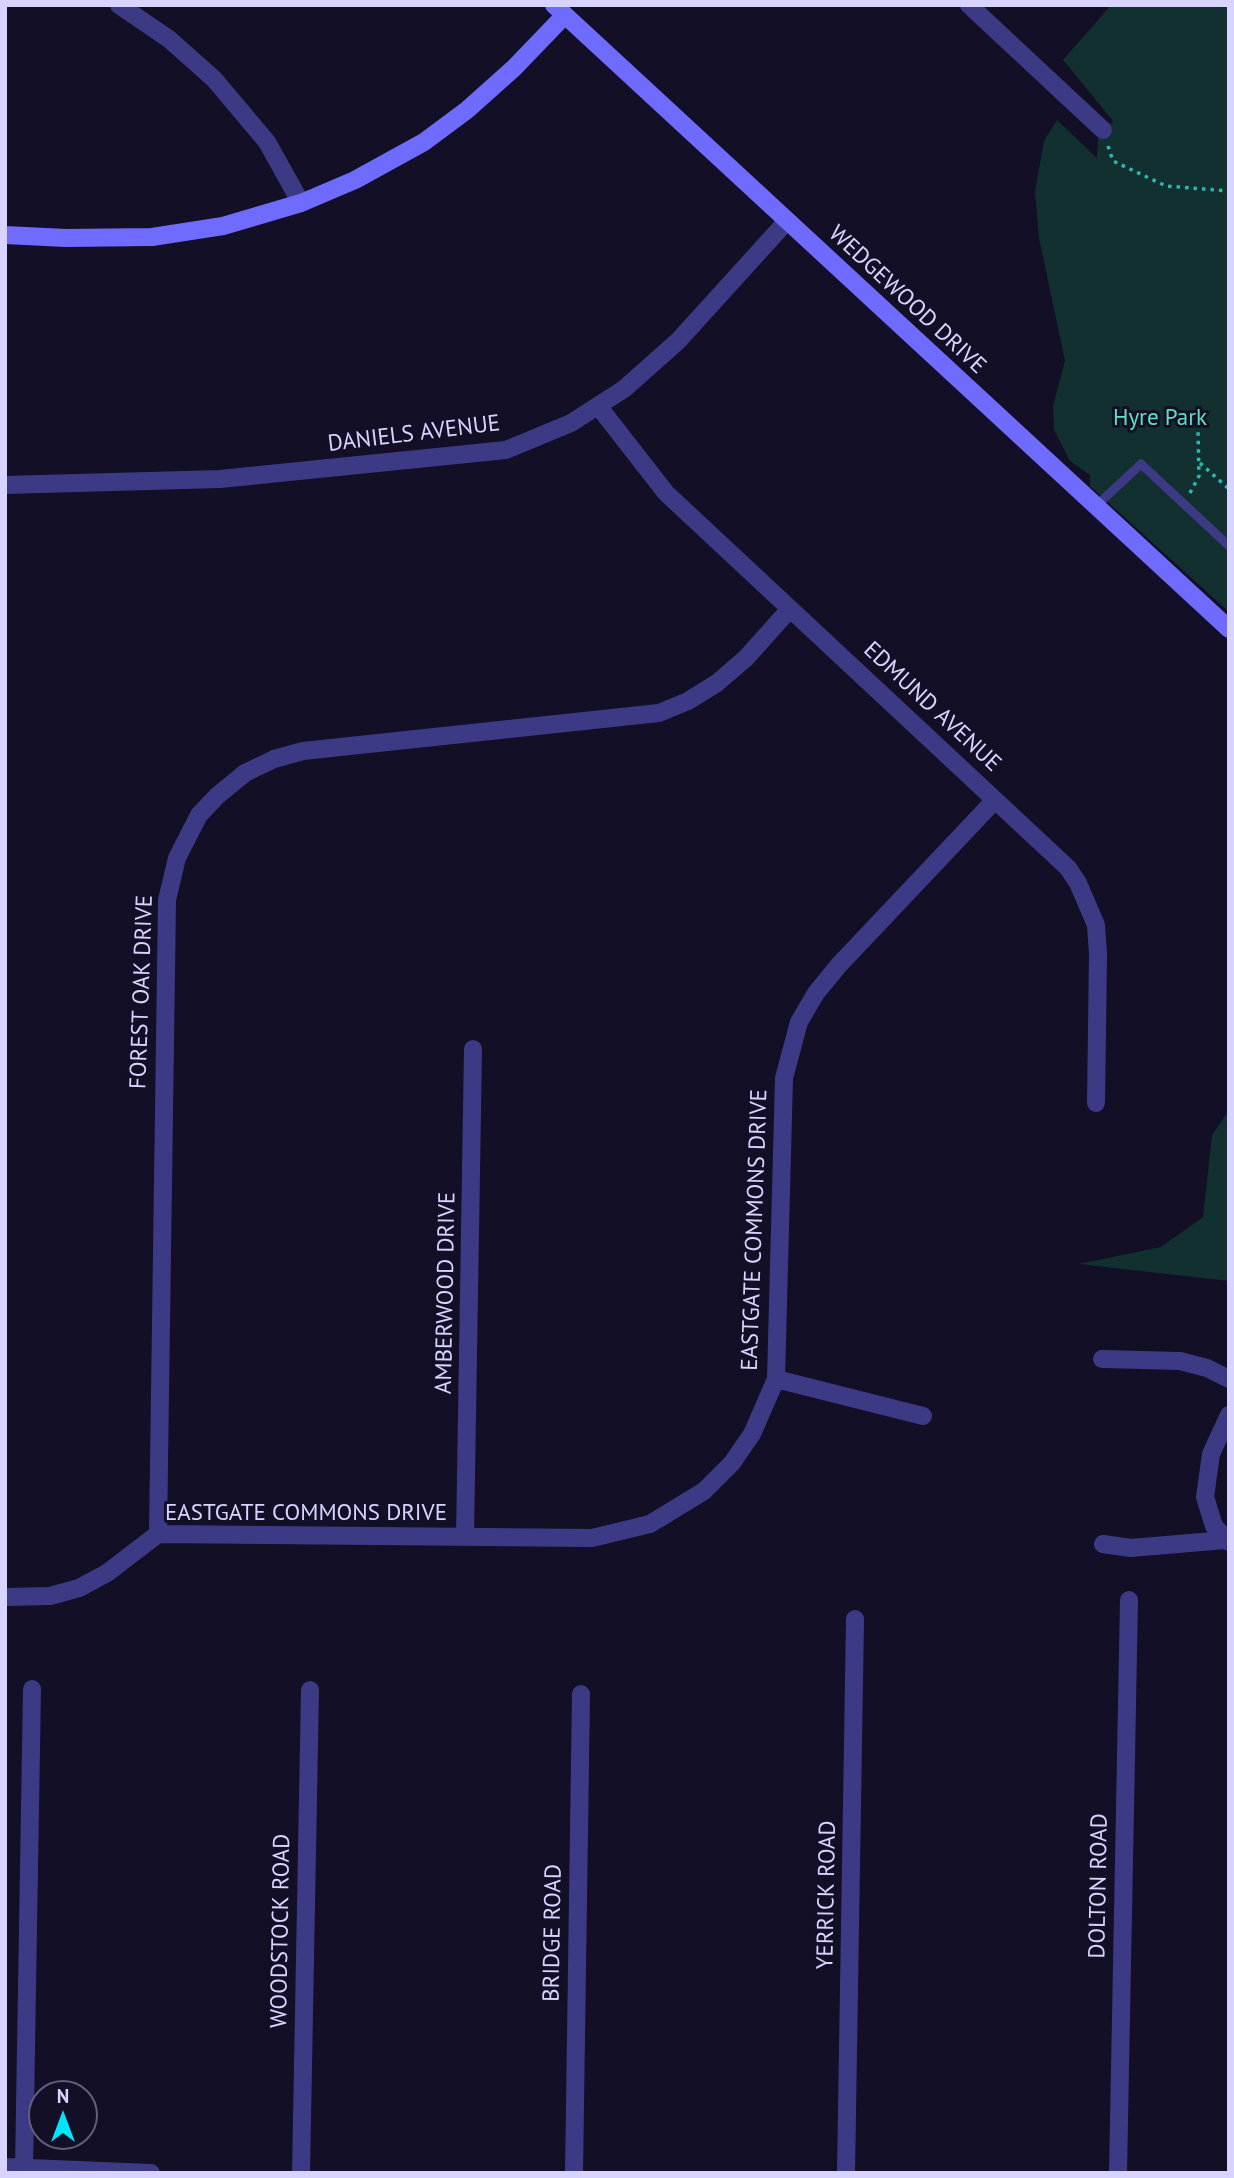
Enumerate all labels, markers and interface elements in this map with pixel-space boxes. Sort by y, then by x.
street label: WEDGEWOOD DRIVE [823,220,991,380]
park label: Hyre Park [1113,404,1207,432]
street label: DANIELS AVENUE [326,410,502,458]
street label: EDMUND AVENUE [858,636,1006,778]
street label: FOREST OAK DRIVE [125,894,159,1090]
street label: EASTGATE COMMONS DRIVE [736,1089,774,1371]
street label: AMBERWOOD DRIVE [430,1192,462,1394]
street label: EASTGATE COMMONS DRIVE [165,1499,447,1527]
street label: DOLTON ROAD [1084,1813,1114,1959]
street label: YERRICK ROAD [812,1820,842,1970]
street label: WOODSTOCK ROAD [266,1834,296,2028]
street label: BRIDGE ROAD [538,1864,568,2002]
north arrow [28,2080,98,2150]
text: N [57,2084,69,2108]

